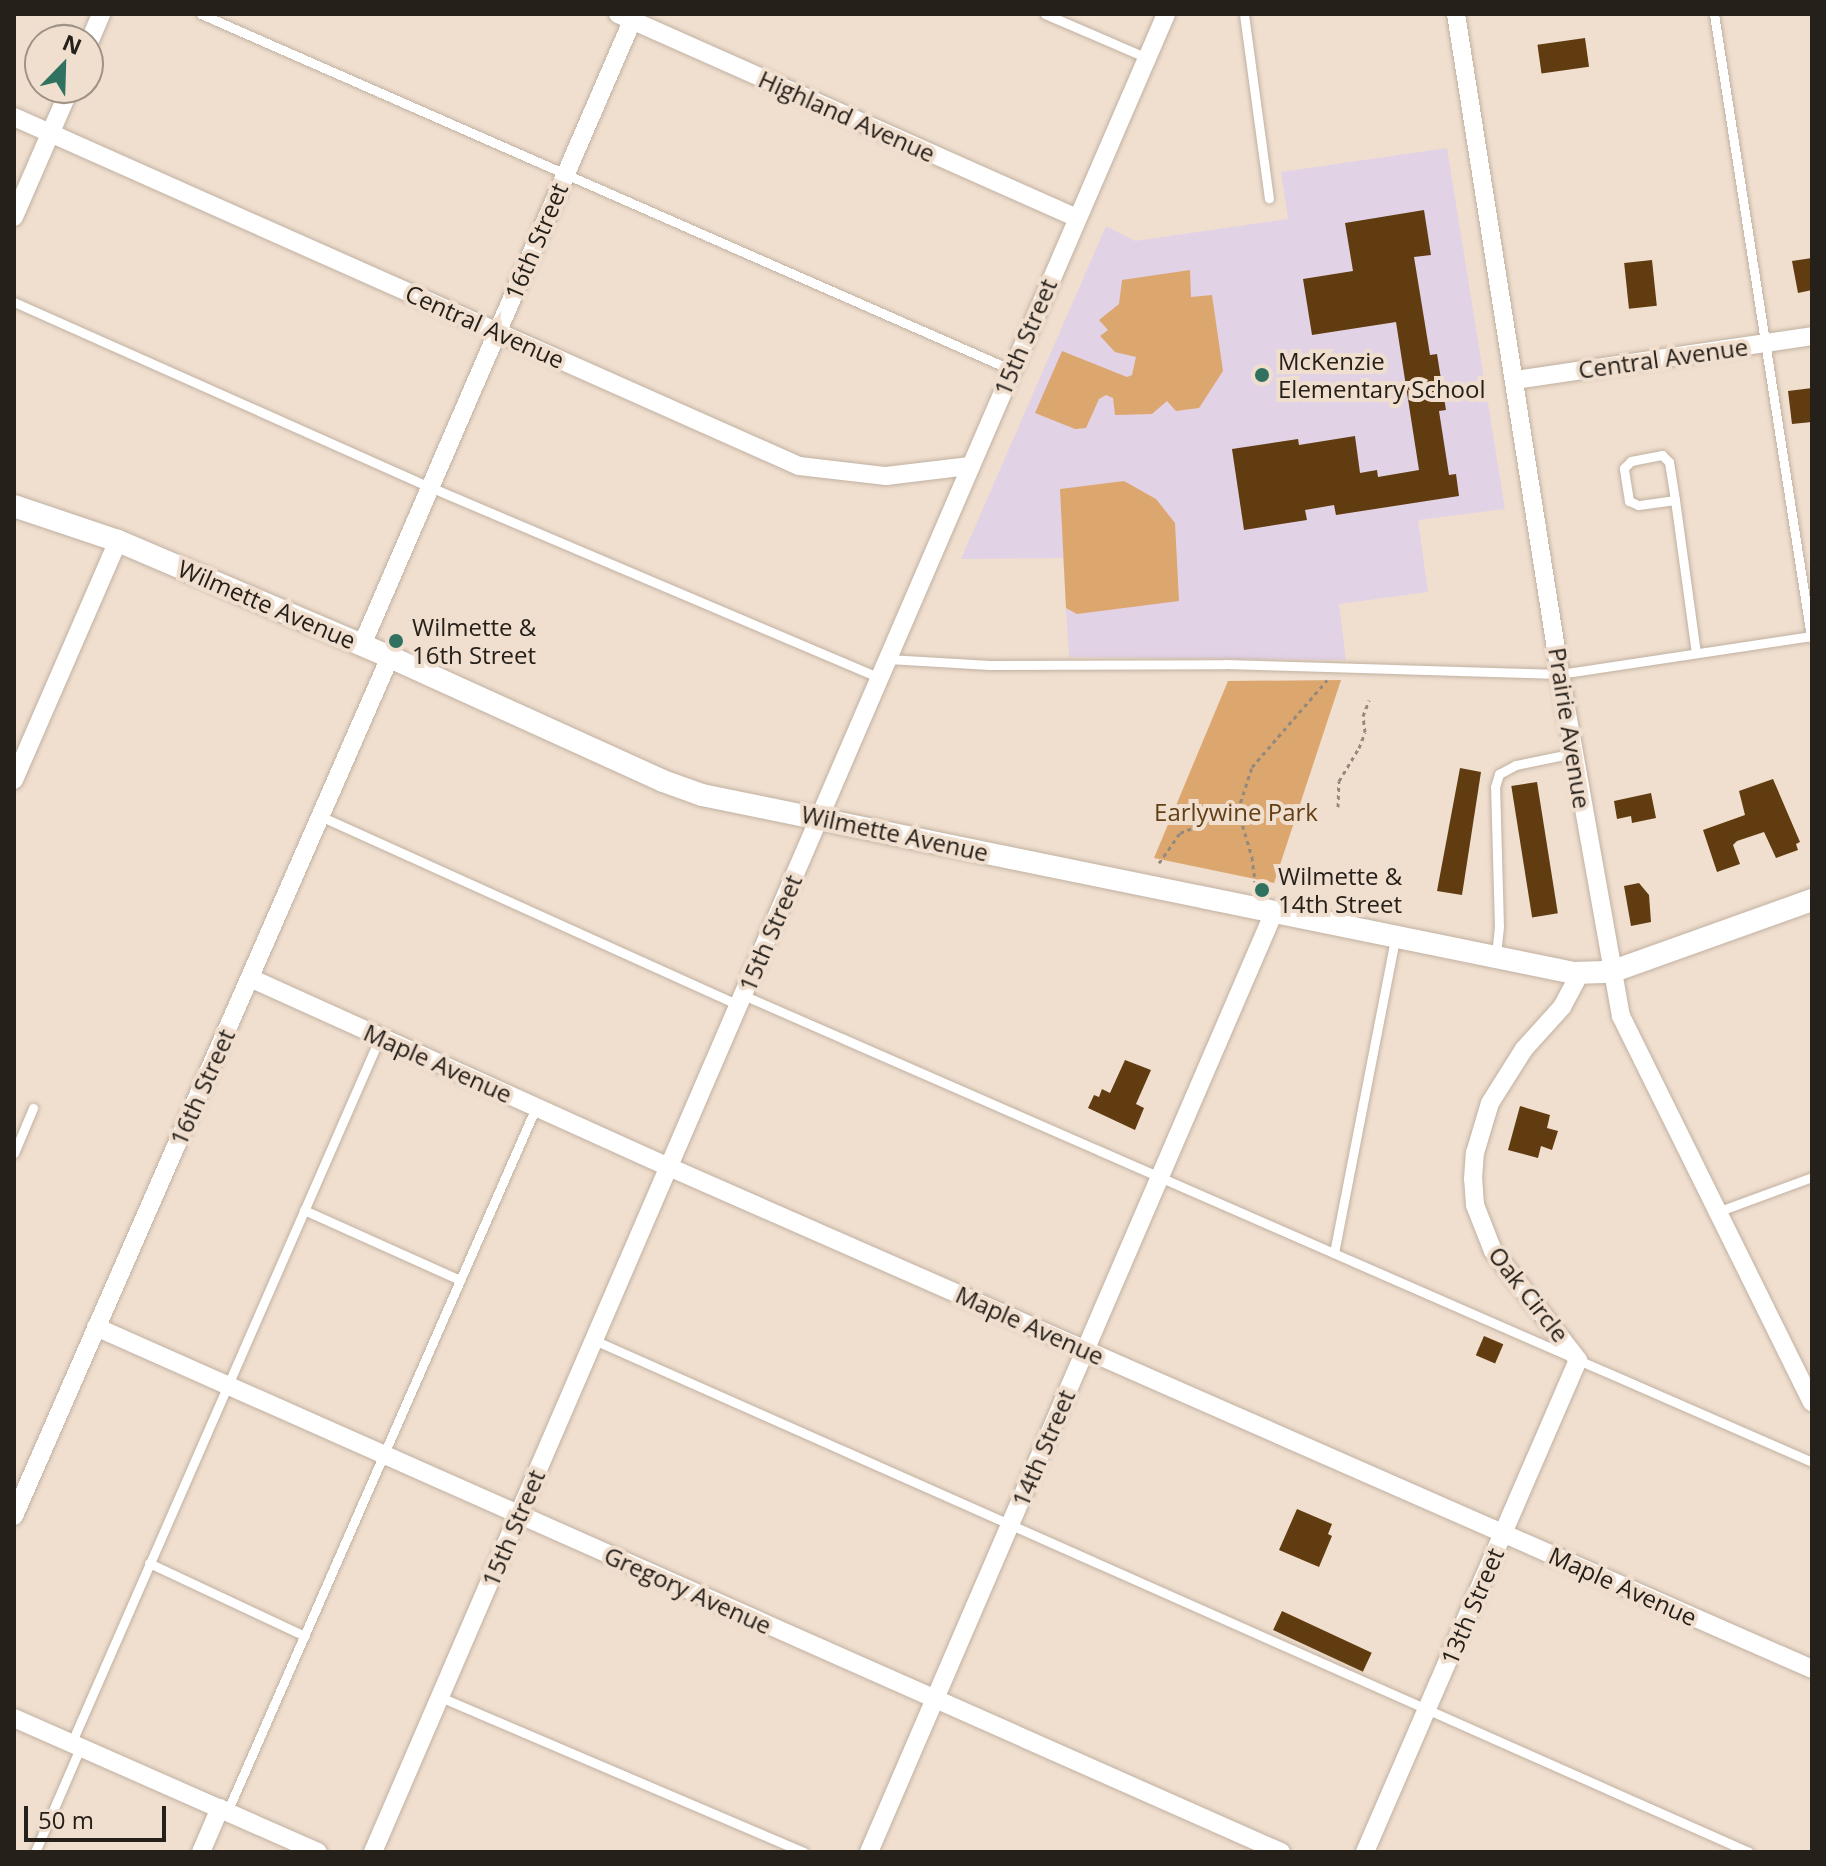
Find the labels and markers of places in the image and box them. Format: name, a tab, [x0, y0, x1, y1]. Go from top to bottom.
place label: McKenzie Elementary School	[1278, 347, 1486, 403]
marker: McKenzie Elementary School	[1253, 366, 1271, 384]
place label: Wilmette & 16th Street	[412, 613, 536, 669]
marker: Wilmette & 16th Street	[387, 632, 405, 650]
place label: Wilmette & 14th Street	[1278, 862, 1402, 918]
marker: Wilmette & 14th Street	[1253, 881, 1271, 899]

